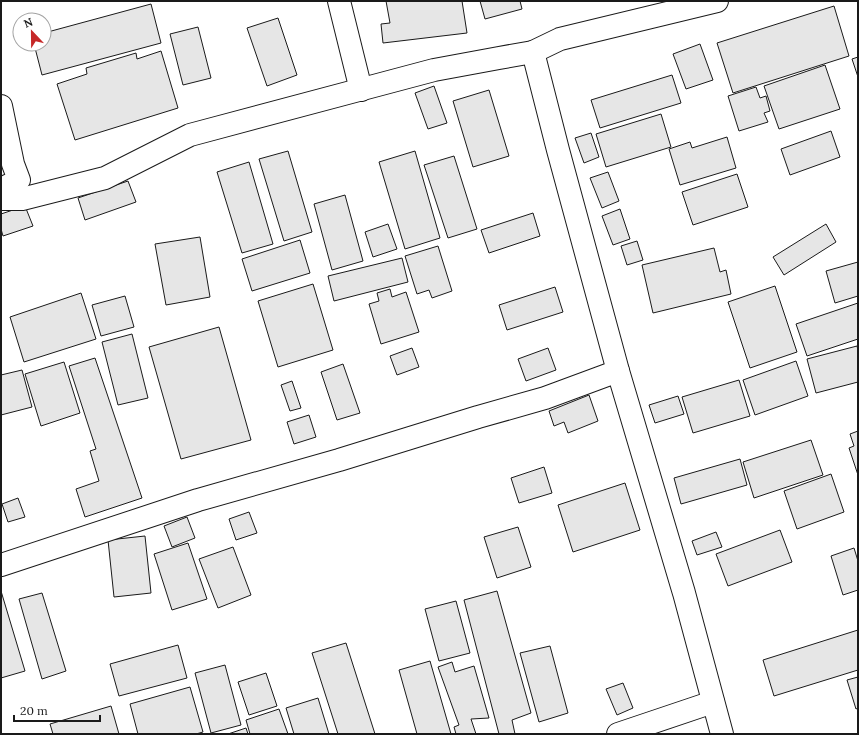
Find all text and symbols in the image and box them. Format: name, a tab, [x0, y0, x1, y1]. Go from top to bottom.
north arrow	[12, 12, 52, 52]
text: N	[22, 14, 35, 31]
scale bar	[14, 697, 100, 723]
text: 20 m	[20, 703, 48, 718]

